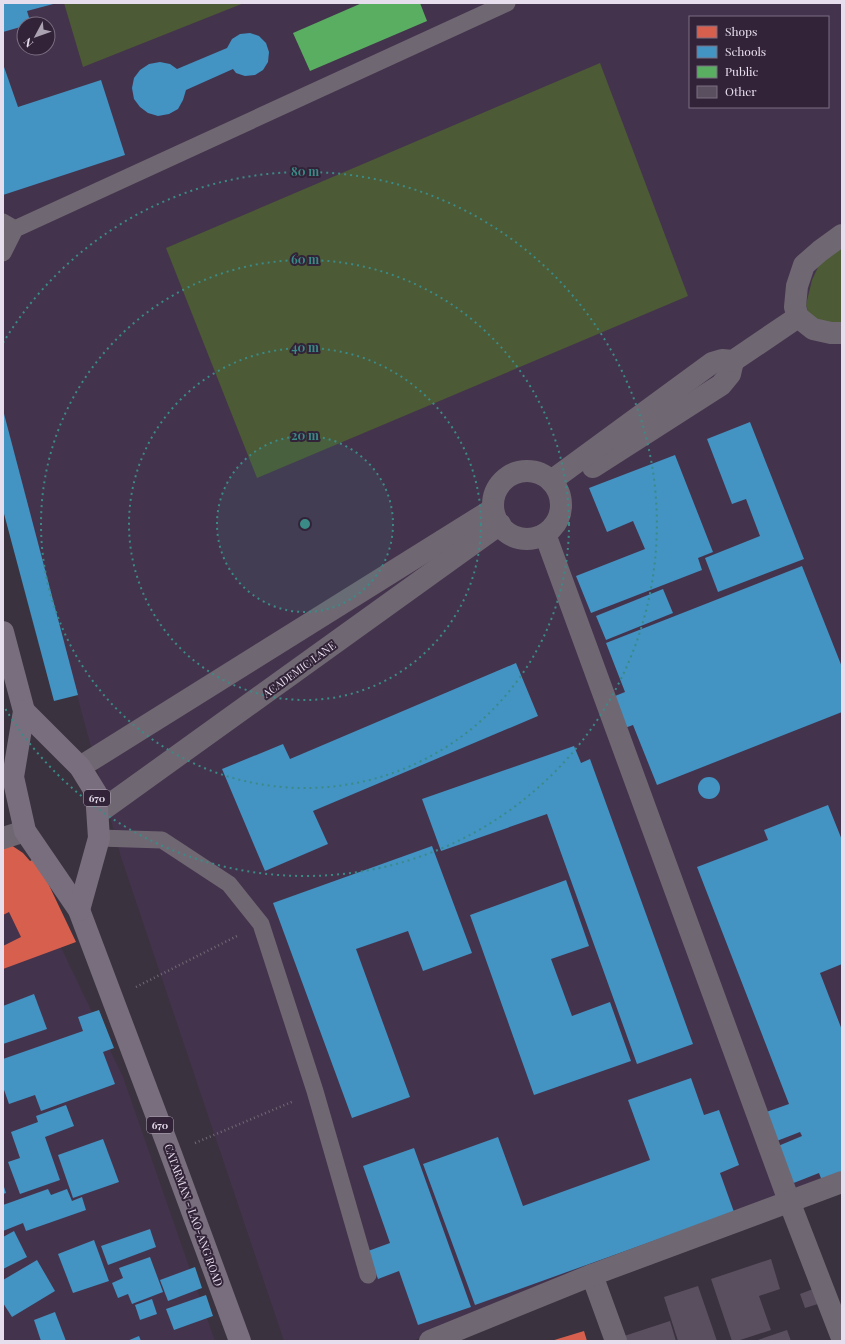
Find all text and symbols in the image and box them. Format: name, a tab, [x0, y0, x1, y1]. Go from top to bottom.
north arrow	[16, 16, 56, 56]
legend	[689, 16, 829, 108]
text: Shops	[725, 23, 757, 39]
text: N	[20, 35, 36, 51]
text: Schools	[725, 43, 766, 59]
text: Public	[725, 63, 759, 79]
text: Other	[725, 83, 757, 99]
text: 80 m	[291, 163, 319, 179]
text: 60 m	[291, 251, 319, 267]
text: 40 m	[291, 339, 319, 355]
text: 20 m	[291, 427, 319, 443]
centre of rings	[298, 517, 312, 531]
street label: ACADEMIC LANE	[259, 637, 339, 701]
road number: 670	[84, 790, 110, 806]
road number: 670	[147, 1117, 173, 1133]
street label: CATARMAN - LAO-ANG ROAD	[161, 1142, 227, 1288]

